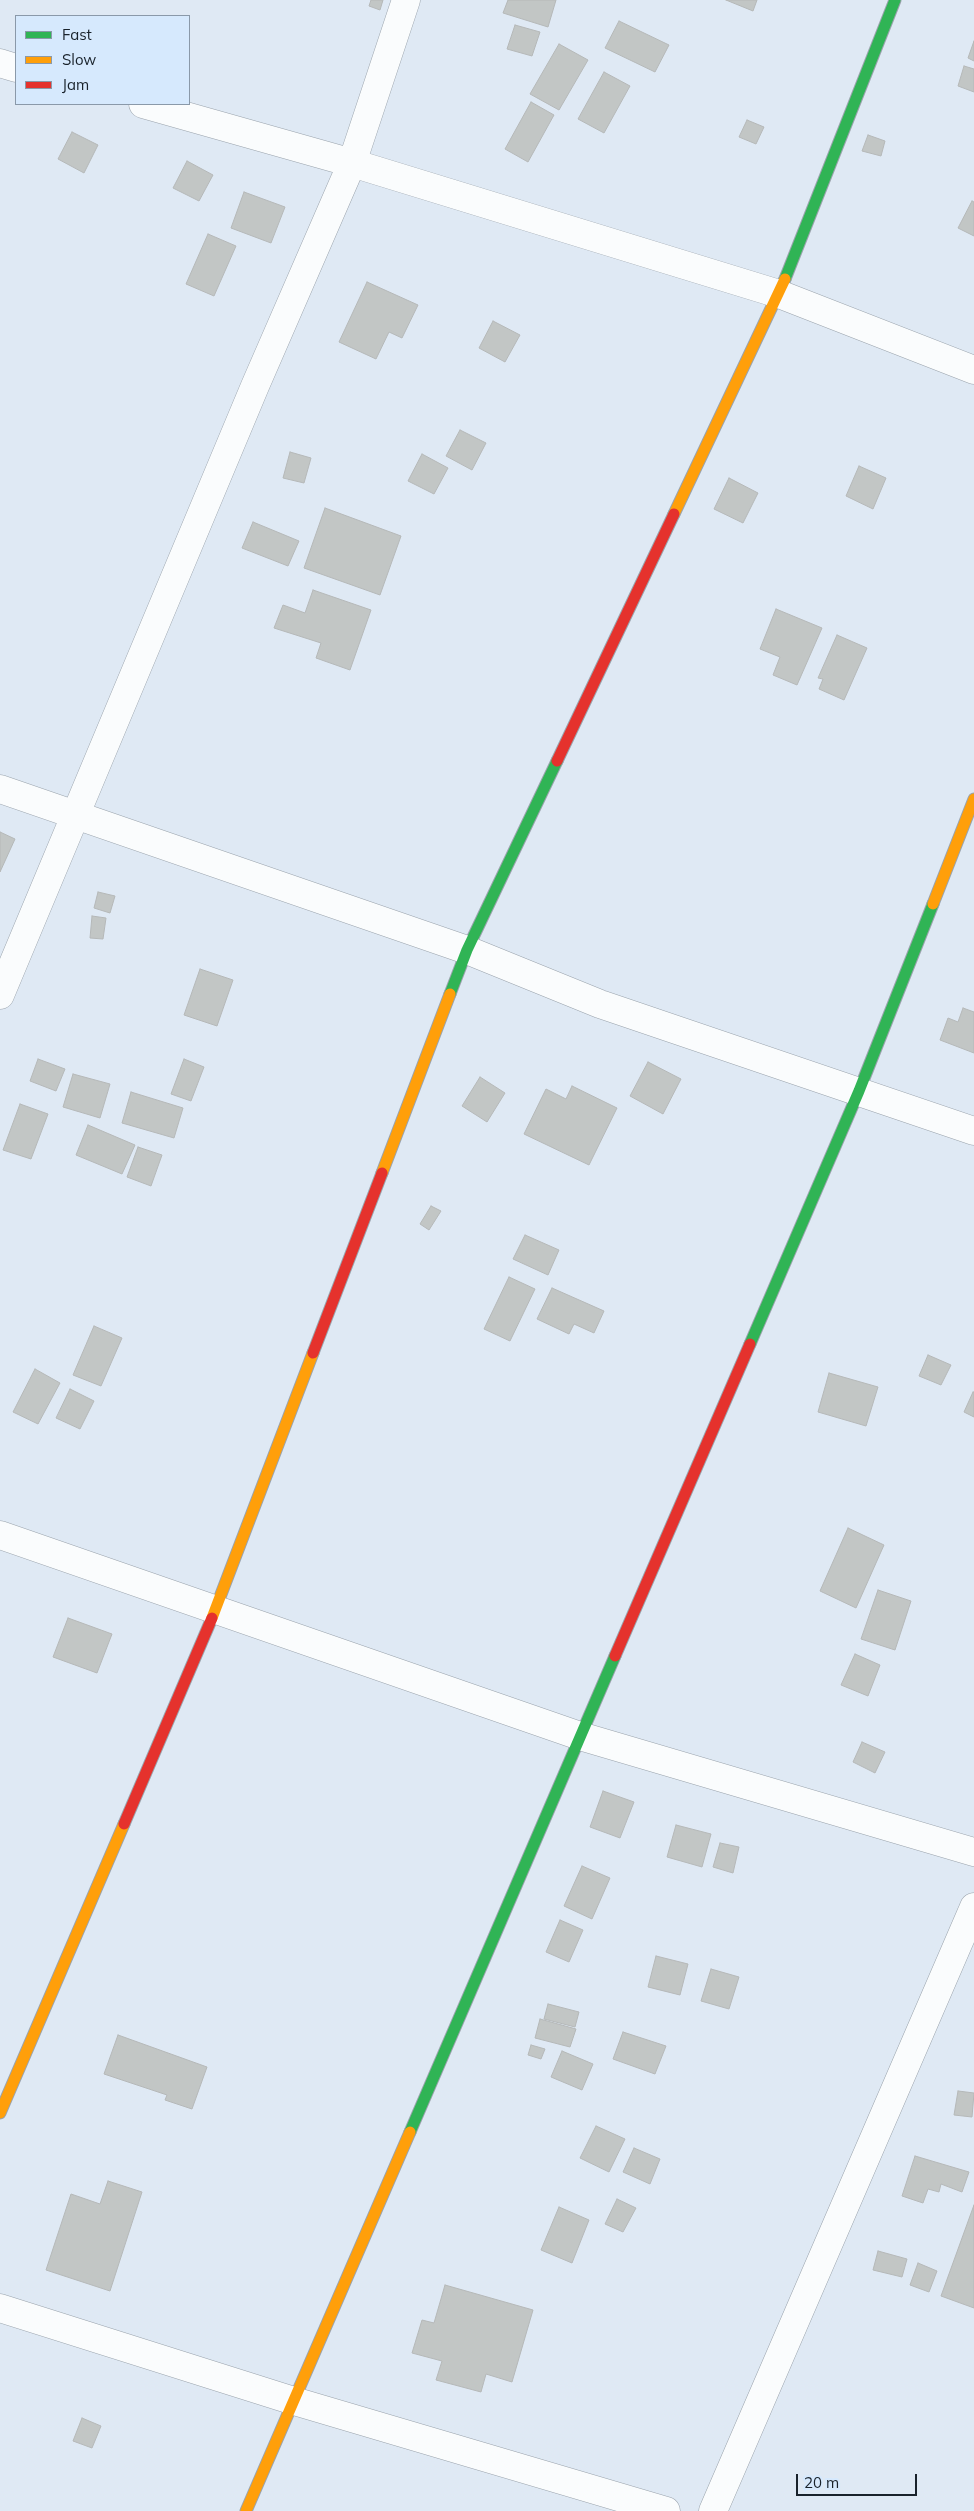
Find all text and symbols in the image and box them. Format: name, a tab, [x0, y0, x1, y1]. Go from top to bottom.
legend	[15, 15, 190, 105]
text: Fast	[62, 25, 92, 44]
text: Slow	[62, 50, 96, 69]
text: Jam	[62, 75, 89, 94]
scale bar	[799, 2464, 920, 2496]
text: 20 m	[804, 2473, 839, 2492]

